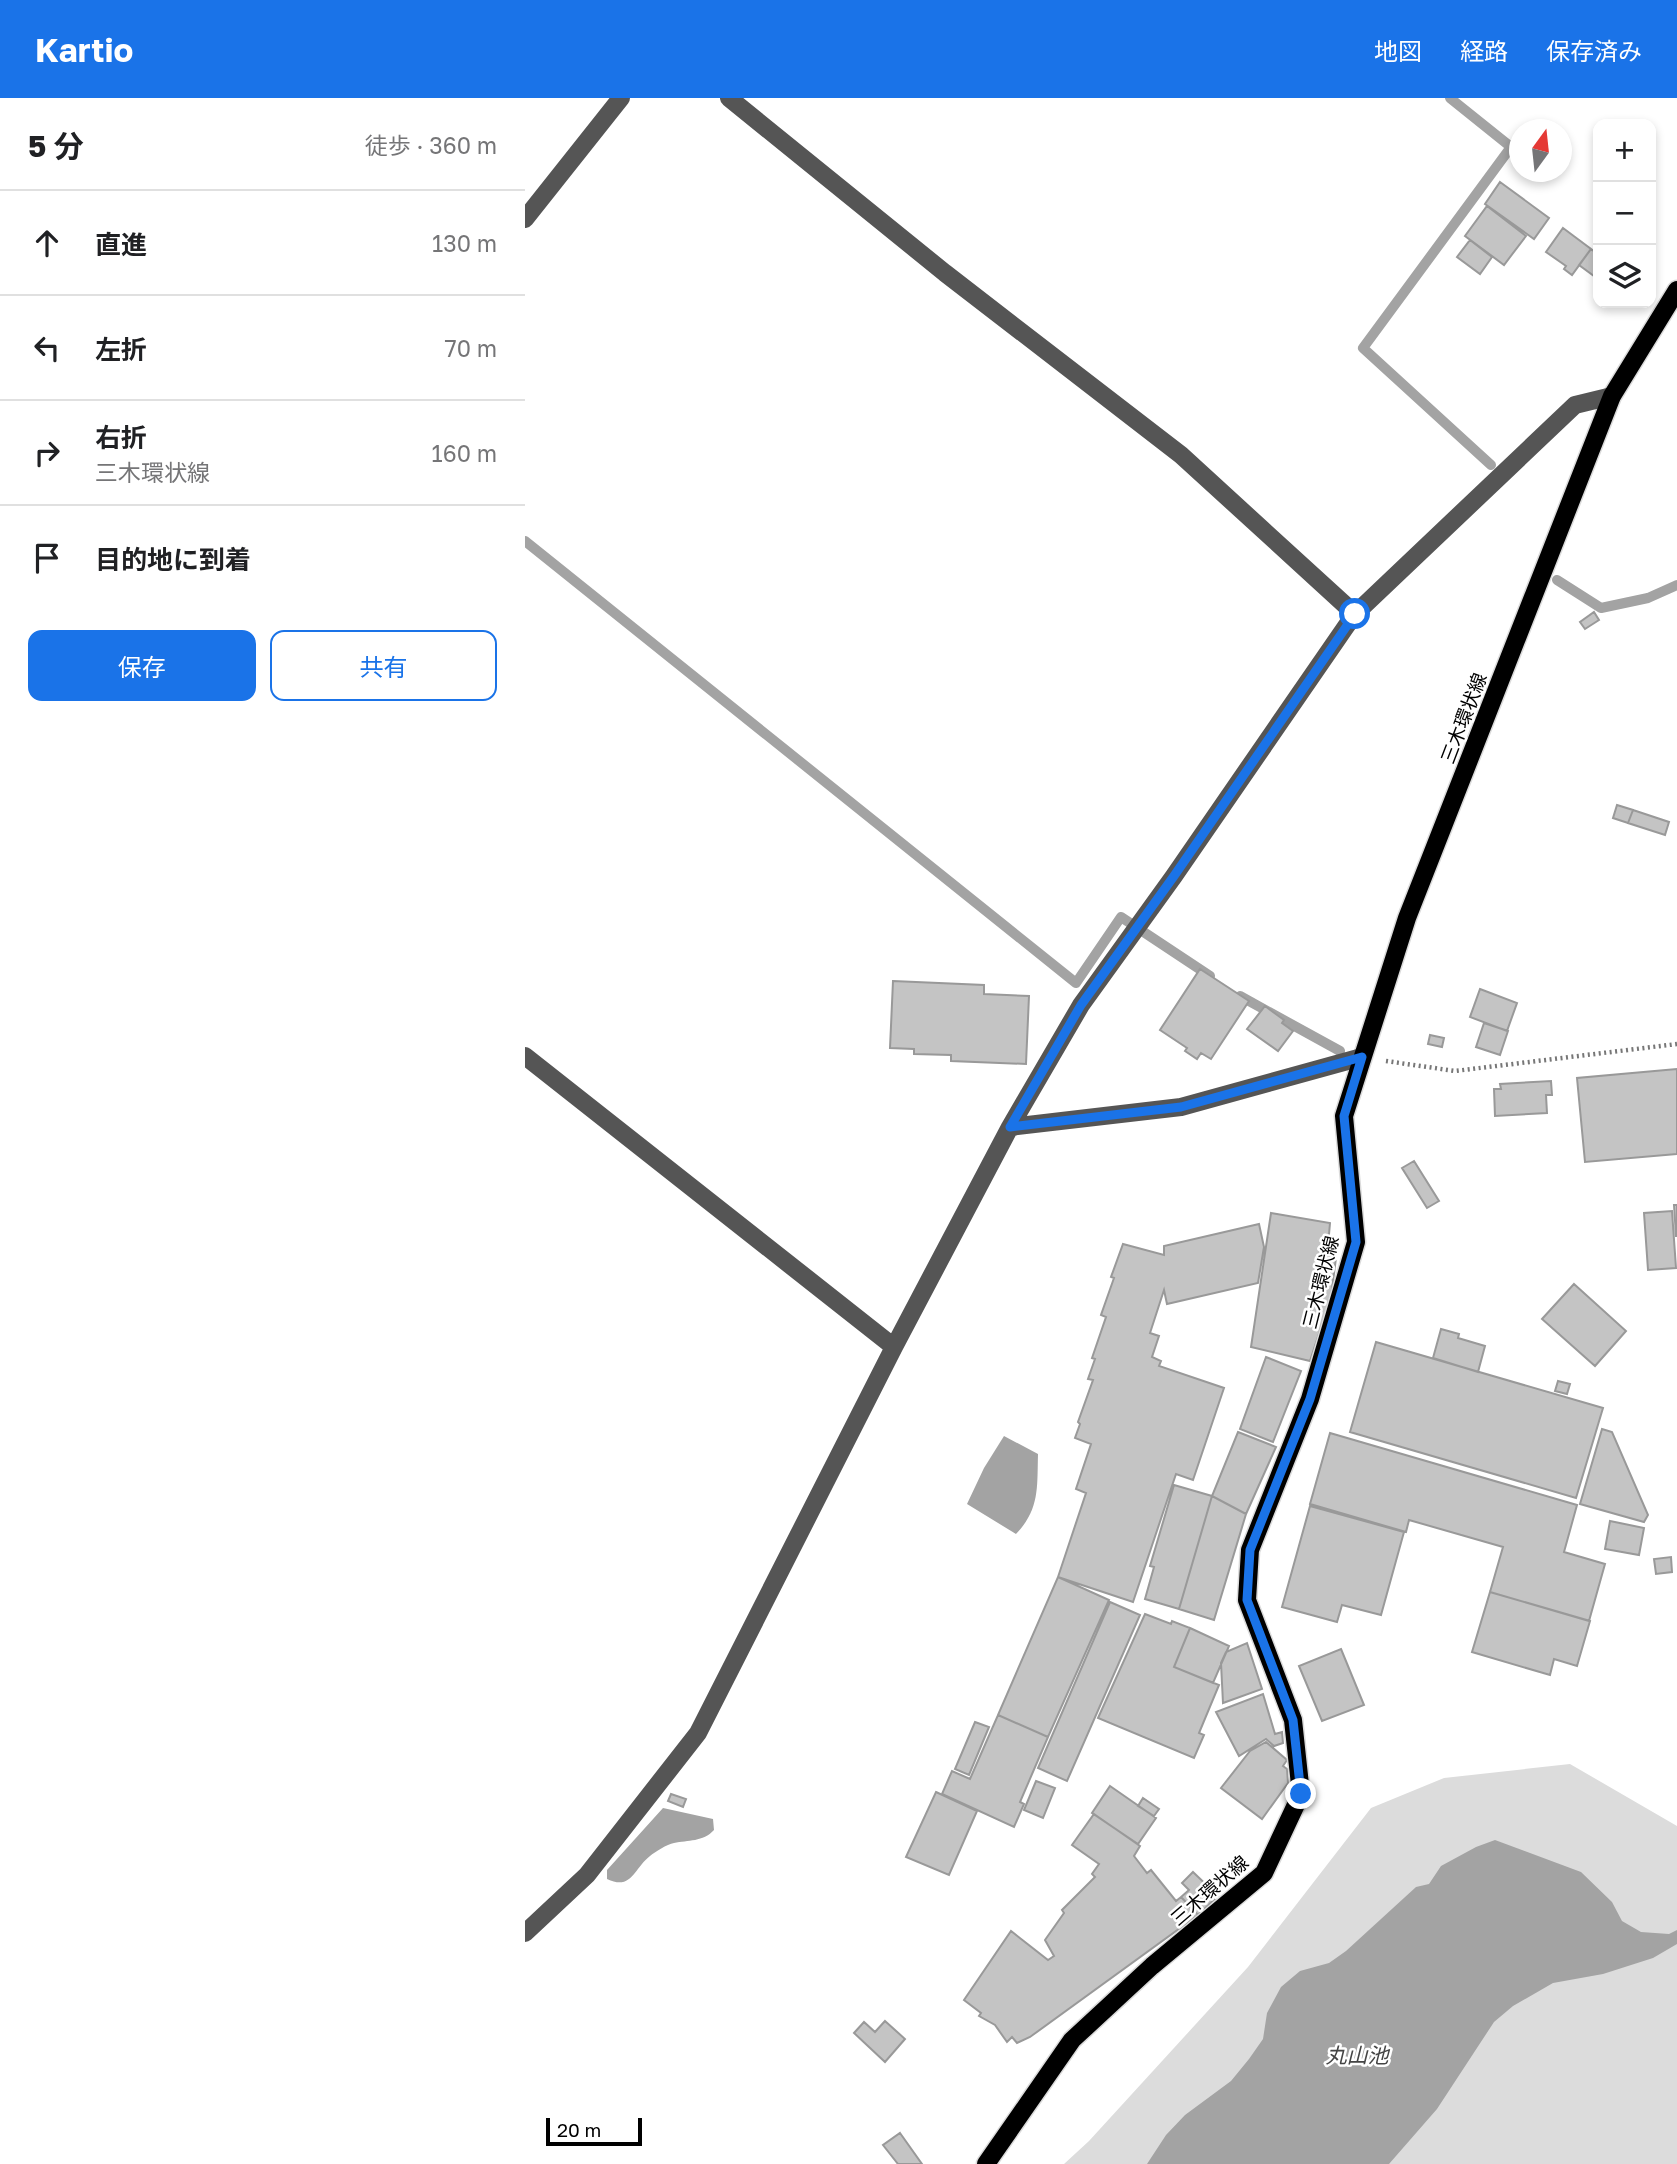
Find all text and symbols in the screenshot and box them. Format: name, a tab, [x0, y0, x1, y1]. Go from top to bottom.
text: Kartio	[35, 30, 133, 69]
text: 地図	[1374, 36, 1422, 65]
text: 経路	[1460, 36, 1508, 65]
text: 保存済み	[1546, 36, 1642, 65]
north arrow	[1509, 119, 1572, 182]
map controls	[1593, 119, 1656, 308]
button: +	[1593, 119, 1656, 182]
text: 5 分	[28, 128, 84, 164]
text: 徒歩 · 360 m	[365, 131, 497, 159]
button: −	[1593, 182, 1656, 245]
icon: ahead	[28, 224, 66, 262]
text: 直進	[95, 229, 147, 260]
text: 130 m	[432, 229, 497, 257]
button: layers	[1593, 245, 1656, 308]
icon: left	[28, 329, 66, 367]
text: 左折	[95, 334, 147, 365]
text: 70 m	[444, 334, 497, 362]
text: 右折	[95, 422, 147, 453]
icon: right	[28, 434, 66, 472]
text: 160 m	[432, 439, 497, 467]
text: 三木環状線	[95, 458, 210, 486]
icon: arrive	[28, 539, 66, 577]
text: 目的地に到着	[95, 544, 251, 575]
route start	[1339, 598, 1370, 629]
button: 保存	[28, 630, 256, 701]
button: 共有	[270, 630, 497, 701]
street label: 三木環状線	[1435, 670, 1491, 766]
street label: 三木環状線	[1297, 1233, 1343, 1331]
route end	[1285, 1778, 1316, 1809]
street label: 三木環状線	[1166, 1850, 1252, 1930]
water label: 丸山池	[1326, 2042, 1390, 2068]
scale bar	[546, 2115, 642, 2147]
text: 20 m	[557, 2118, 601, 2141]

